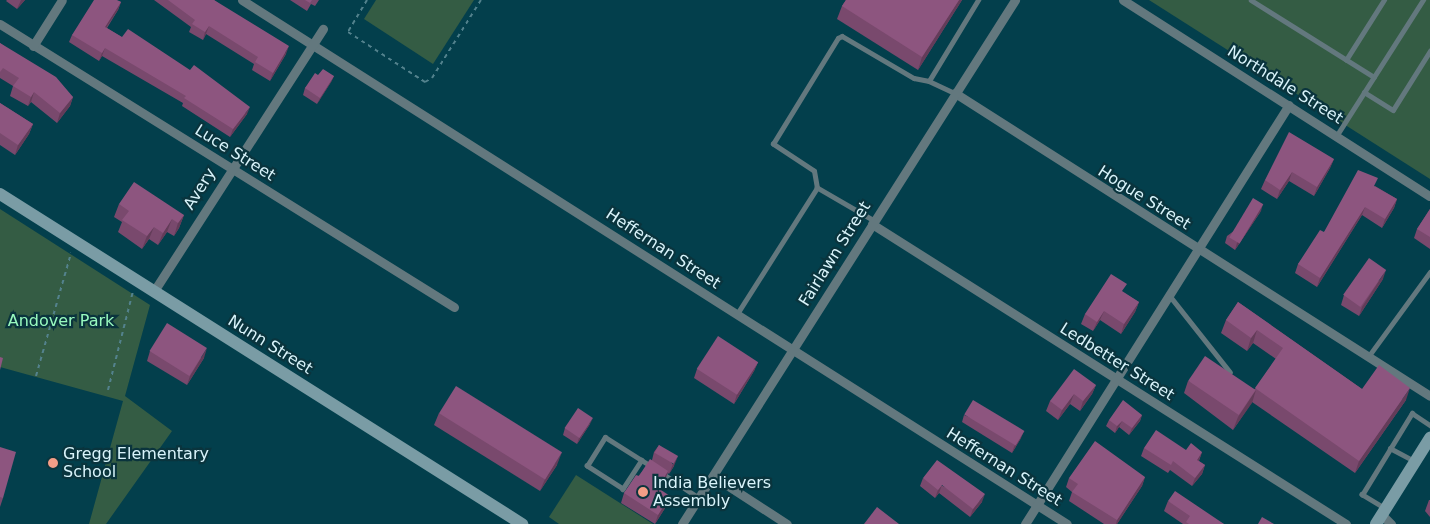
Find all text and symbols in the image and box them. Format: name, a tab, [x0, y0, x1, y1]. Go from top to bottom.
street label: Northdale Street	[1224, 42, 1346, 128]
street label: Luce Street	[191, 121, 279, 185]
street label: Hogue Street	[1094, 162, 1194, 234]
street label: Avery	[180, 165, 220, 213]
street label: Fairlawn Street	[795, 198, 875, 310]
street label: Heffernan Street	[602, 205, 724, 293]
park label: Andover Park	[8, 311, 114, 331]
street label: Nunn Street	[224, 311, 316, 379]
street label: Ledbetter Street	[1056, 319, 1178, 405]
street label: Heffernan Street	[943, 424, 1065, 510]
place label: Gregg Elementary School	[63, 444, 209, 482]
marker: Gregg Elementary School	[47, 457, 59, 469]
place label: India Believers Assembly	[653, 473, 771, 511]
marker: India Believers Assembly	[637, 486, 649, 498]

